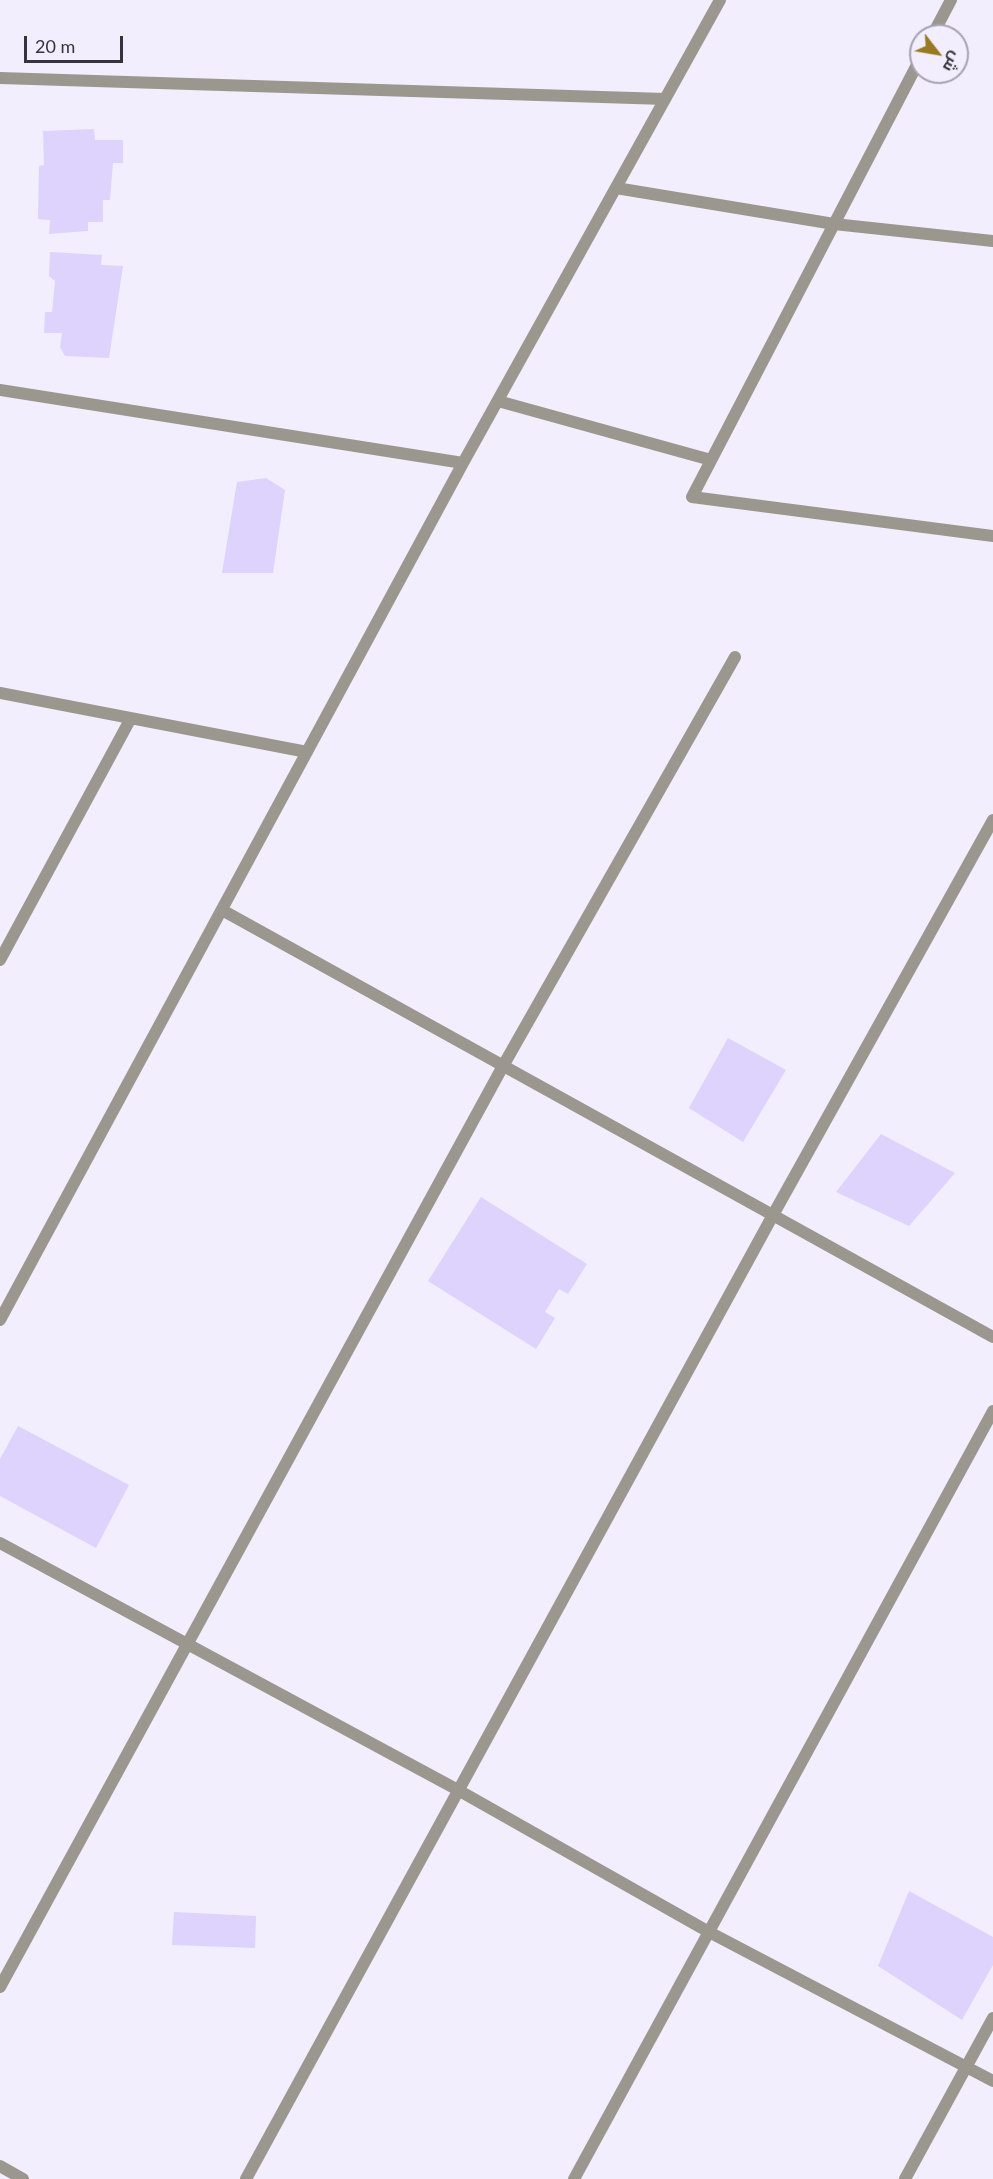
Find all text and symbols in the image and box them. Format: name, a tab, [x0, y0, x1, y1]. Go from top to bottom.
scale bar	[27, 24, 126, 62]
north arrow	[909, 24, 969, 84]
text: 20 m	[35, 35, 75, 57]
text: ش	[940, 49, 967, 76]

